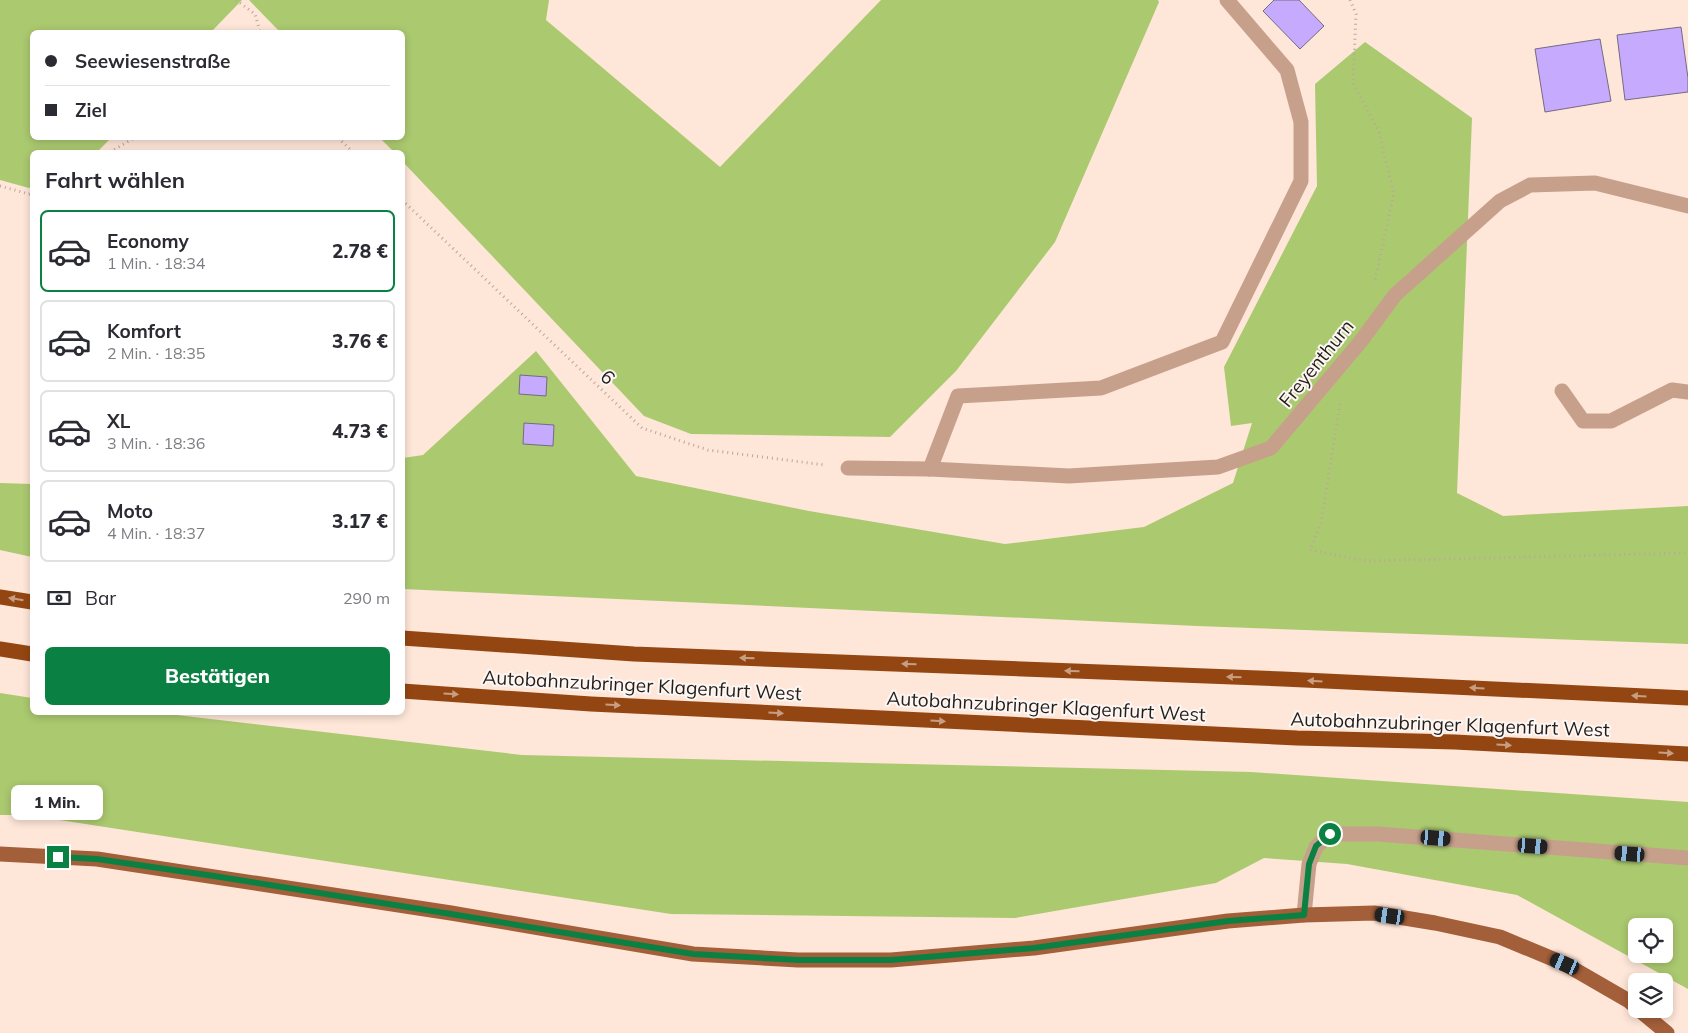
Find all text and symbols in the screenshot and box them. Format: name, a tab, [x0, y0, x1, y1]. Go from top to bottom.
text: Seewiesenstraße	[75, 49, 230, 73]
text: Ziel	[75, 98, 107, 122]
text: Fahrt wählen	[45, 166, 185, 194]
icon: car	[47, 229, 92, 274]
text: Economy	[107, 229, 189, 253]
text: 2.78 €	[332, 239, 388, 263]
text: 1 Min. · 18:34	[107, 253, 205, 273]
street label: Freyenthurn	[1273, 314, 1359, 412]
icon: car	[47, 319, 92, 364]
text: Komfort	[107, 319, 181, 343]
text: 3.76 €	[332, 329, 388, 353]
text: 2 Min. · 18:35	[107, 343, 205, 363]
street label: 6	[596, 364, 620, 390]
icon: car	[47, 409, 92, 454]
text: XL	[107, 409, 130, 433]
text: 4.73 €	[332, 419, 388, 443]
text: 3 Min. · 18:36	[107, 433, 205, 453]
icon: car	[47, 499, 92, 544]
text: Moto	[107, 499, 153, 523]
text: 3.17 €	[332, 509, 388, 533]
text: 4 Min. · 18:37	[107, 523, 205, 543]
icon: cash	[45, 584, 73, 612]
text: Bar	[85, 586, 116, 610]
text: 290 m	[343, 588, 390, 608]
one-way arrow	[8, 595, 24, 603]
button: Bestätigen	[45, 647, 390, 705]
one-way arrow	[739, 654, 755, 662]
one-way arrow	[901, 660, 917, 668]
street label: Autobahnzubringer Klagenfurt West	[482, 665, 802, 705]
one-way arrow	[1063, 666, 1079, 674]
one-way arrow	[1226, 673, 1242, 681]
one-way arrow	[1306, 677, 1322, 685]
one-way arrow	[1469, 684, 1485, 692]
street label: Autobahnzubringer Klagenfurt West	[886, 686, 1206, 726]
one-way arrow	[443, 691, 459, 699]
one-way arrow	[1631, 691, 1647, 699]
one-way arrow	[606, 702, 622, 710]
street label: Autobahnzubringer Klagenfurt West	[1290, 706, 1610, 742]
one-way arrow	[768, 709, 784, 717]
one-way arrow	[930, 717, 946, 725]
one-way arrow	[1496, 741, 1512, 749]
one-way arrow	[1658, 749, 1674, 757]
callout: 1 Min.	[12, 784, 104, 820]
text: 1 Min.	[34, 792, 80, 812]
route start	[1319, 823, 1341, 845]
car	[1420, 829, 1451, 847]
car	[1517, 837, 1548, 855]
car	[1614, 845, 1645, 863]
route end	[47, 846, 69, 868]
car	[1374, 906, 1405, 926]
map controls	[1628, 918, 1673, 1018]
button: locate	[1628, 918, 1673, 963]
car	[1548, 951, 1581, 977]
button: layers	[1628, 973, 1673, 1018]

